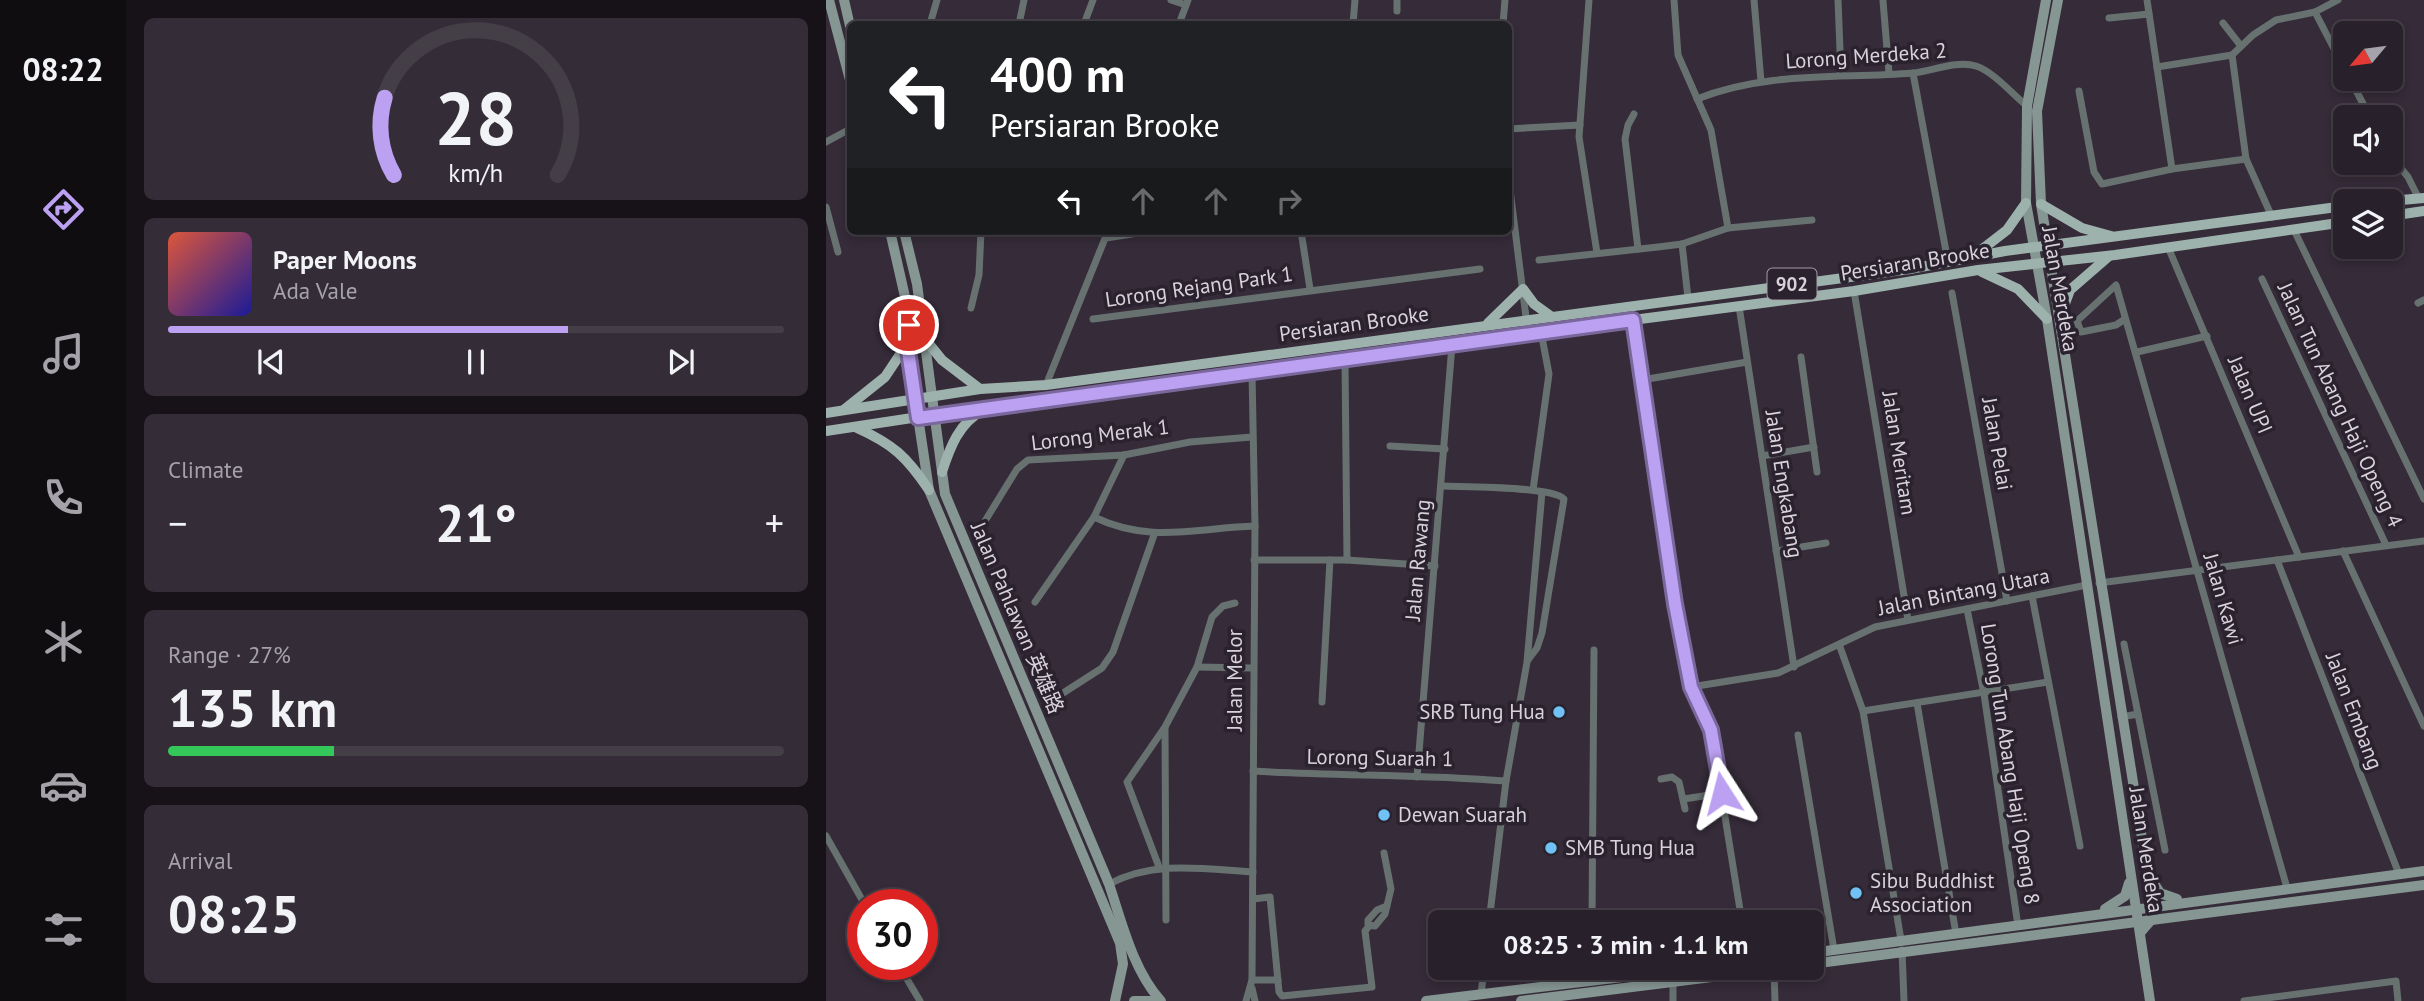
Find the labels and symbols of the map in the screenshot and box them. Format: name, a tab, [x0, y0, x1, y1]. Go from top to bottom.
north arrow	[2333, 21, 2403, 91]
street label: Lorong Merdeka 2	[1784, 36, 1947, 75]
street label: Jalan Merdeka	[2036, 223, 2085, 354]
street label: Persiaran Brooke	[1838, 236, 1991, 287]
street label: Lorong Rejang Park 1	[1103, 260, 1295, 313]
road number: 902	[1768, 268, 1816, 300]
street label: Jalan Tun Abang Haji Openg 4	[2271, 277, 2409, 531]
pin	[879, 295, 939, 355]
street label: Persiaran Brooke	[1277, 300, 1430, 347]
street label: Jalan UPI	[2222, 351, 2279, 438]
street label: Jalan Meritam	[1876, 388, 1923, 517]
street label: Jalan Pelai	[1976, 394, 2019, 493]
street label: Jalan Engkabang	[1759, 407, 1809, 560]
street label: Lorong Merak 1	[1029, 413, 1171, 456]
street label: Jalan Rawang	[1399, 498, 1436, 623]
street label: Jalan Pahlawan 英雄路	[964, 517, 1070, 718]
street label: Jalan Kawi	[2197, 549, 2249, 648]
street label: Jalan Bintang Utara	[1875, 562, 2052, 622]
street label: Lorong Tun Abang Haji Openg 8	[1975, 621, 2046, 906]
street label: Jalan Melor	[1221, 629, 1248, 732]
street label: Jalan Embang	[2319, 648, 2389, 773]
place label: SRB Tung Hua	[1419, 698, 1545, 725]
marker: SRB Tung Hua	[1551, 704, 1567, 720]
street label: Lorong Suarah 1	[1306, 743, 1454, 772]
position arrow	[1685, 756, 1759, 830]
street label: Jalan Merdeka	[2123, 784, 2170, 915]
place label: Dewan Suarah	[1398, 801, 1527, 828]
marker: Dewan Suarah	[1376, 807, 1392, 823]
place label: SMB Tung Hua	[1565, 834, 1695, 861]
marker: SMB Tung Hua	[1543, 840, 1559, 856]
place label: Sibu Buddhist Association	[1870, 867, 1994, 918]
marker: Sibu Buddhist Association	[1848, 885, 1864, 901]
speed limit sign: 30	[847, 889, 938, 980]

